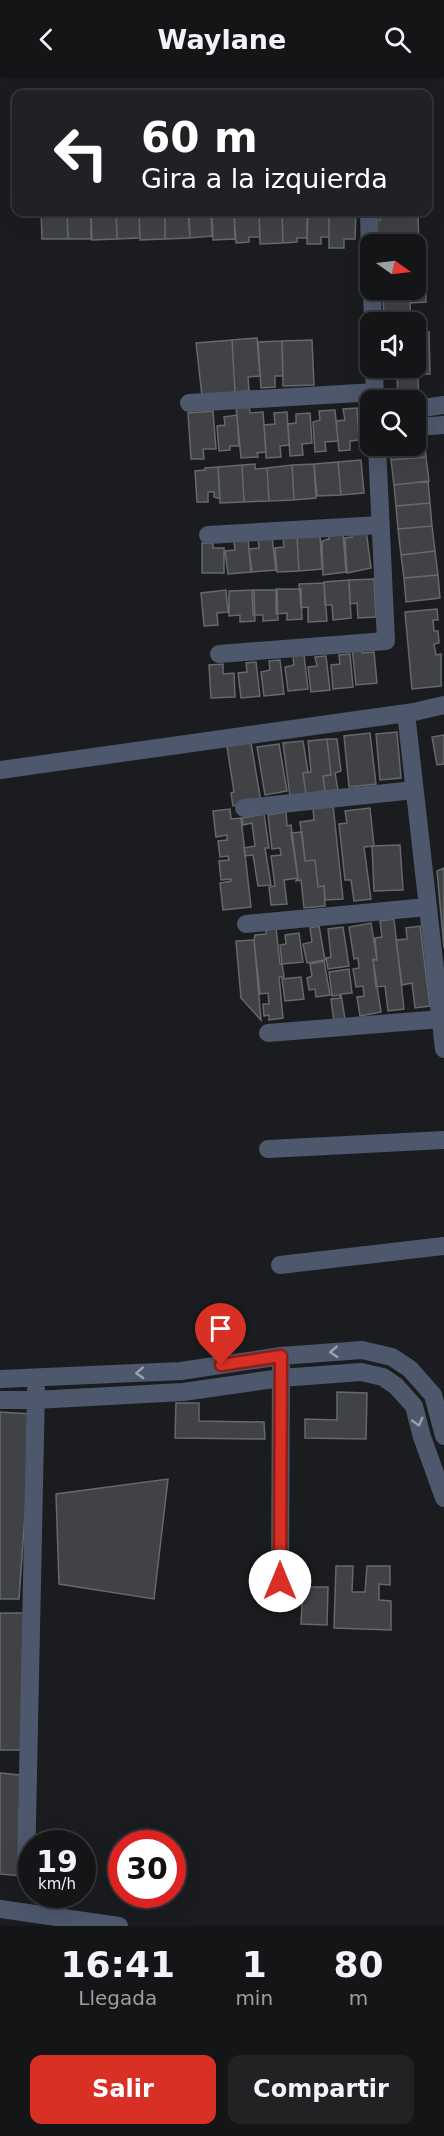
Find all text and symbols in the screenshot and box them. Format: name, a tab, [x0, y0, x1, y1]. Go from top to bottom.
icon: back	[30, 23, 63, 56]
icon: search	[381, 23, 414, 56]
text: Waylane	[158, 24, 286, 55]
text: 60 m	[141, 113, 258, 162]
icon: left	[42, 114, 120, 192]
text: Gira a la izquierda	[141, 163, 388, 194]
north arrow	[360, 234, 426, 300]
map controls	[360, 234, 426, 456]
button: sound	[360, 312, 426, 378]
button: search	[360, 390, 426, 456]
pin	[195, 1303, 246, 1365]
icon: arrive	[204, 1312, 237, 1345]
one-way arrow	[330, 1345, 339, 1358]
one-way arrow	[136, 1367, 145, 1380]
one-way arrow	[410, 1416, 423, 1426]
position arrow	[248, 1549, 312, 1613]
speed limit sign: 30	[108, 1830, 186, 1908]
text: 19	[36, 1844, 78, 1879]
text: km/h	[38, 1875, 76, 1893]
text: 16:41	[60, 1944, 175, 1985]
text: 1	[242, 1944, 267, 1985]
text: 80	[333, 1944, 384, 1985]
text: Llegada	[78, 1986, 157, 2010]
text: min	[235, 1986, 273, 2010]
text: m	[349, 1986, 368, 2010]
button: Salir	[30, 2055, 216, 2124]
button: Compartir	[228, 2055, 414, 2124]

